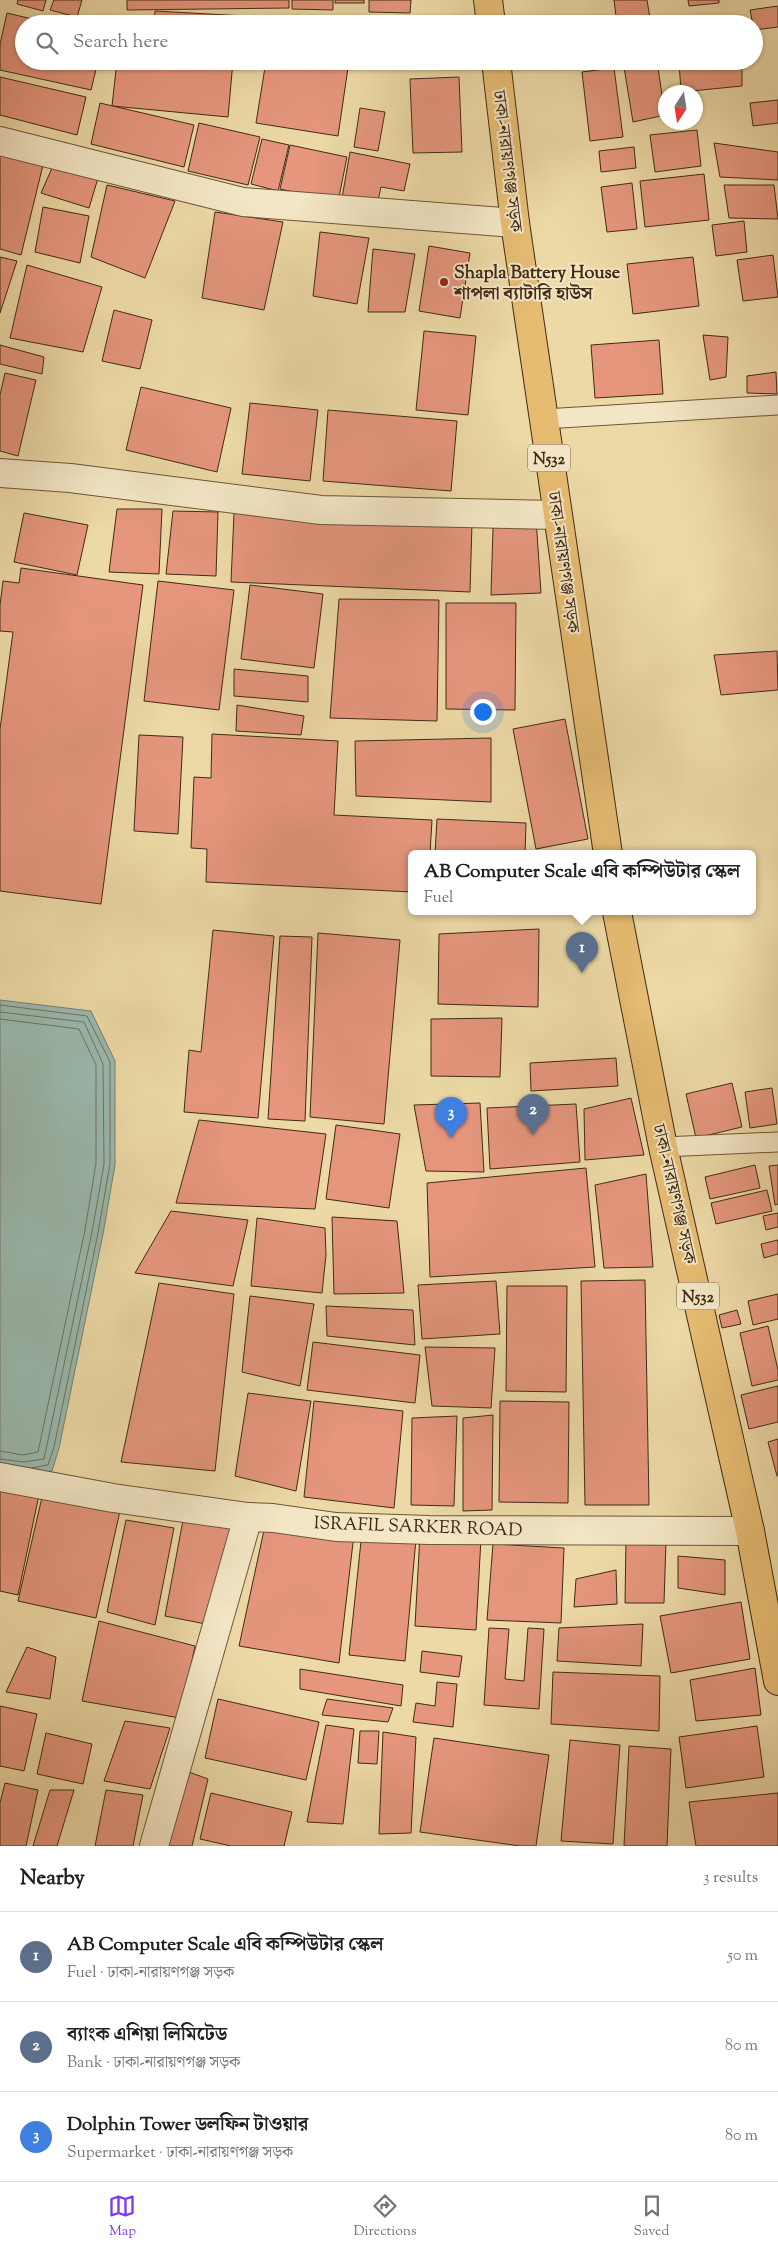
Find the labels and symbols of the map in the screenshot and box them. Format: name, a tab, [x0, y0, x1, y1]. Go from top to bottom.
north arrow	[658, 85, 703, 130]
street label: ঢাকা-নারায়ণগঞ্জ সড়ক	[484, 88, 528, 235]
place label: Shapla Battery House শাপলা ব্যাটারি হাউস	[453, 261, 621, 308]
marker: Shapla Battery House শাপলা ব্যাটারি হাউস	[438, 276, 450, 288]
road number: N532	[528, 444, 570, 472]
street label: ঢাকা-নারায়ণগঞ্জ সড়ক	[539, 489, 585, 636]
your location	[470, 699, 496, 725]
pin: 1	[566, 932, 598, 973]
pin: 2	[517, 1094, 549, 1135]
pin: 3	[435, 1097, 467, 1138]
street label: ঢাকা-নারায়ণগঞ্জ সড়ক	[644, 1121, 702, 1268]
road number: N532	[677, 1282, 719, 1310]
street label: ISRAFIL SARKER ROAD	[313, 1511, 523, 1545]

